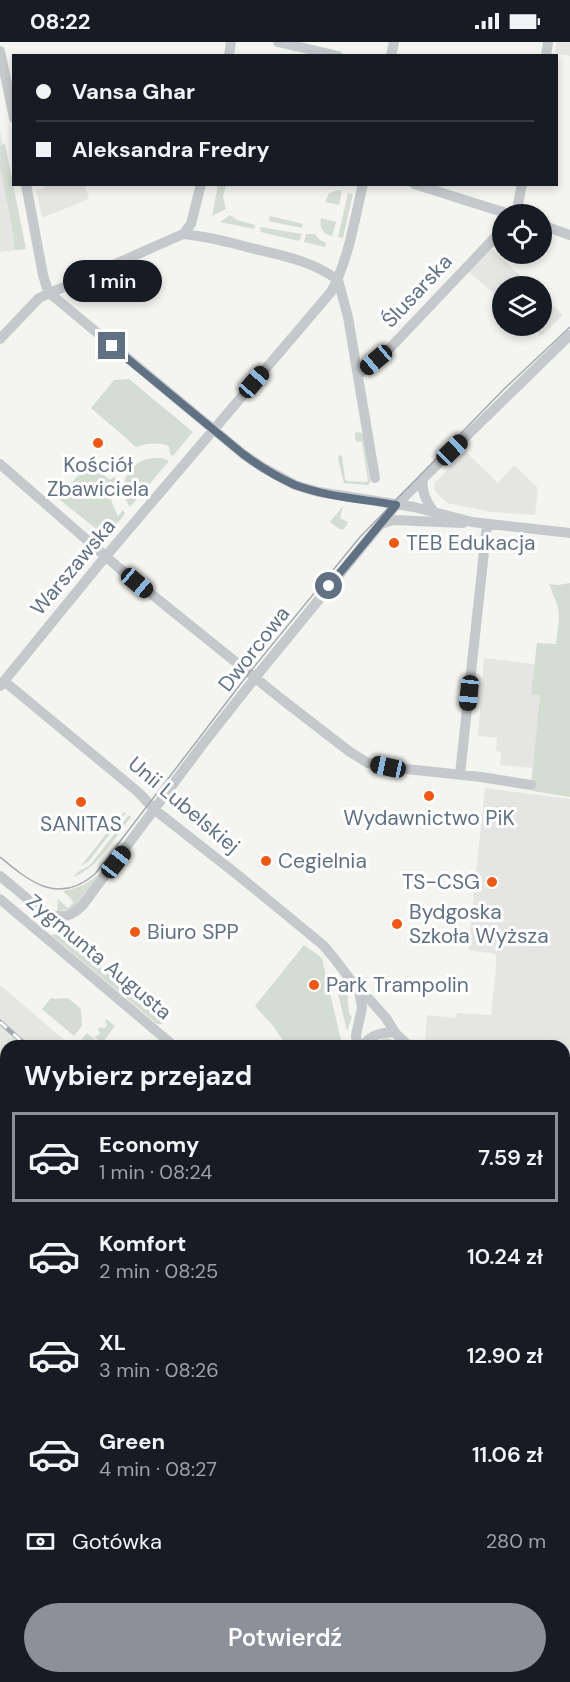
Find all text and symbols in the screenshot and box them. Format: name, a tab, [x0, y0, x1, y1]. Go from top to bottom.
text: 08:22	[30, 7, 90, 36]
text: Vansa Ghar	[72, 77, 195, 106]
text: Aleksandra Fredry	[72, 135, 270, 164]
map controls	[492, 204, 552, 336]
button: locate	[492, 204, 552, 264]
street label: Ślusarska	[376, 248, 458, 334]
callout: 1 min	[63, 259, 162, 301]
text: 1 min	[89, 268, 136, 294]
button: layers	[492, 276, 552, 336]
route end	[98, 332, 125, 359]
car	[356, 342, 396, 378]
car	[235, 363, 273, 401]
car	[433, 431, 471, 469]
marker: Kościół Zbawiciela	[91, 436, 105, 450]
place label: Kościół Zbawiciela	[47, 451, 149, 503]
street label: Warszawska	[24, 513, 122, 621]
place label: TEB Edukacja	[406, 529, 535, 557]
marker: TEB Edukacja	[387, 536, 401, 550]
car	[117, 565, 157, 601]
route start	[315, 572, 342, 599]
street label: Dworcowa	[212, 601, 296, 697]
car	[458, 674, 480, 712]
street label: Unii Lubelskiej	[122, 750, 246, 860]
car	[369, 754, 407, 780]
marker: Wydawnictwo PiK	[422, 789, 436, 803]
marker: SANITAS	[74, 795, 88, 809]
place label: Wydawnictwo PiK	[343, 804, 515, 832]
place label: SANITAS	[40, 810, 122, 838]
car	[98, 842, 134, 882]
place label: Cegielnia	[278, 847, 367, 875]
marker: Cegielnia	[259, 854, 273, 868]
place label: TS-CSG	[402, 868, 480, 896]
marker: TS-CSG	[485, 875, 499, 889]
street label: Zygmunta Augusta	[21, 888, 177, 1026]
place label: Bydgoska Szkoła Wyższa	[409, 898, 549, 950]
marker: Bydgoska Szkoła Wyższa	[390, 917, 404, 931]
place label: Biuro SPP	[147, 918, 239, 946]
marker: Biuro SPP	[128, 925, 142, 939]
place label: Park Trampolin	[326, 971, 469, 999]
marker: Park Trampolin	[307, 978, 321, 992]
text: Wybierz przejazd	[24, 1058, 252, 1093]
icon: car	[27, 1130, 81, 1184]
text: Economy	[99, 1130, 199, 1159]
text: 7.59 zł	[478, 1143, 543, 1172]
text: 1 min · 08:24	[99, 1159, 212, 1185]
icon: car	[27, 1229, 81, 1283]
text: Komfort	[99, 1229, 186, 1258]
text: 10.24 zł	[467, 1242, 543, 1271]
text: 2 min · 08:25	[99, 1258, 218, 1284]
icon: car	[27, 1328, 81, 1382]
text: XL	[99, 1328, 126, 1357]
text: 12.90 zł	[467, 1341, 543, 1370]
text: 3 min · 08:26	[99, 1357, 219, 1383]
icon: car	[27, 1427, 81, 1481]
text: Green	[99, 1427, 165, 1456]
text: 11.06 zł	[472, 1440, 543, 1469]
text: 4 min · 08:27	[99, 1456, 217, 1482]
icon: cash	[24, 1525, 57, 1558]
text: Gotówka	[72, 1527, 162, 1556]
text: 280 m	[486, 1528, 546, 1554]
button: Potwierdź	[24, 1603, 546, 1672]

